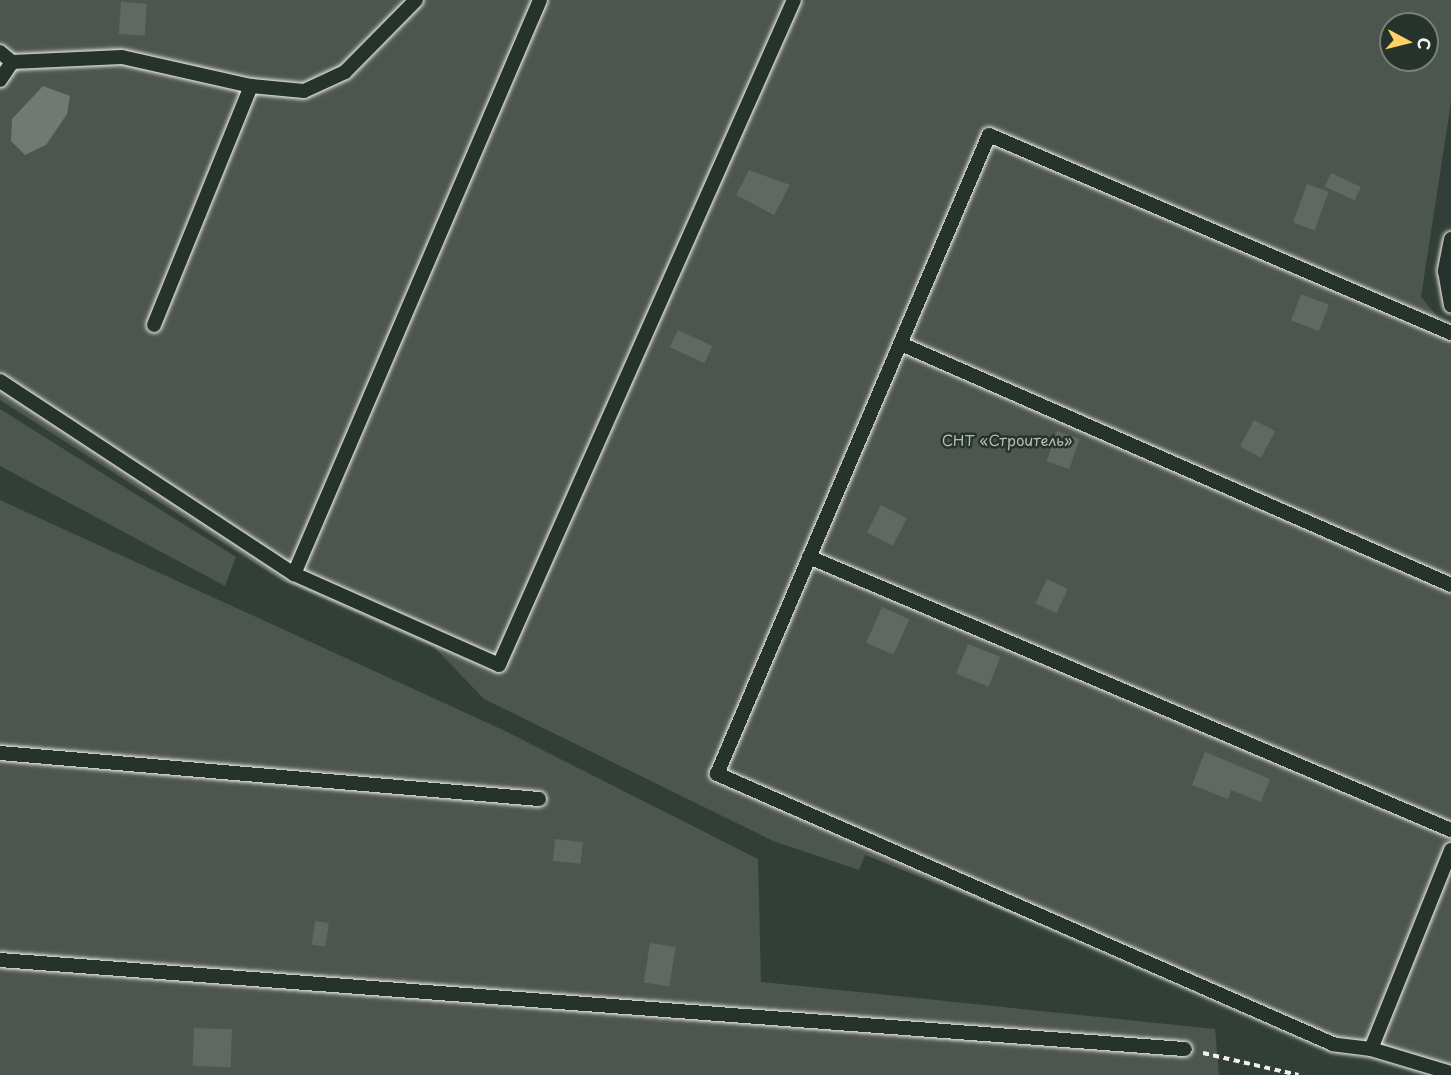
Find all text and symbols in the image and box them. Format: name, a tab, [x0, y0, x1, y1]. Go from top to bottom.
north arrow	[1379, 12, 1439, 72]
text: С	[1412, 37, 1438, 51]
park label: СНТ «Строитель»	[942, 431, 1072, 449]

